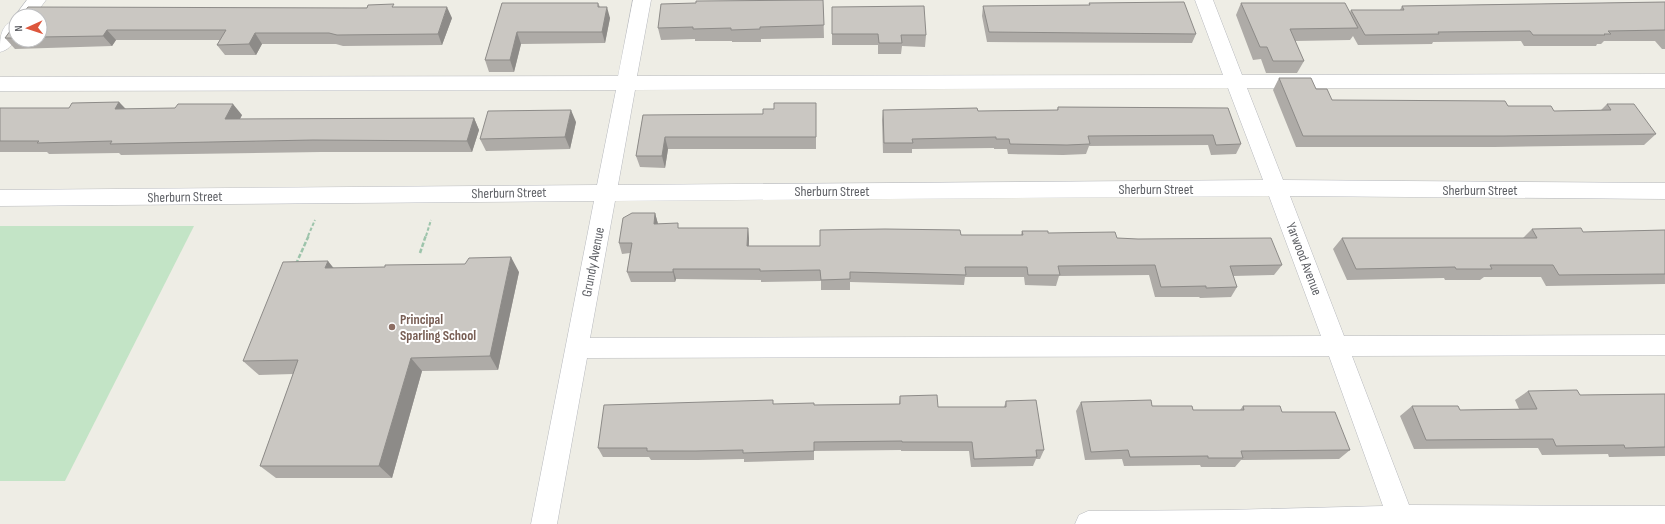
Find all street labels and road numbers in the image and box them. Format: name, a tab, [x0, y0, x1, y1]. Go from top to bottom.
street label: Sherburn Street	[1118, 181, 1194, 198]
street label: Sherburn Street	[1442, 182, 1518, 199]
street label: Sherburn Street	[794, 183, 870, 200]
street label: Sherburn Street	[471, 184, 547, 202]
street label: Sherburn Street	[147, 188, 223, 206]
street label: Yarwood Avenue	[1282, 220, 1326, 298]
street label: Grundy Avenue	[578, 226, 608, 298]

